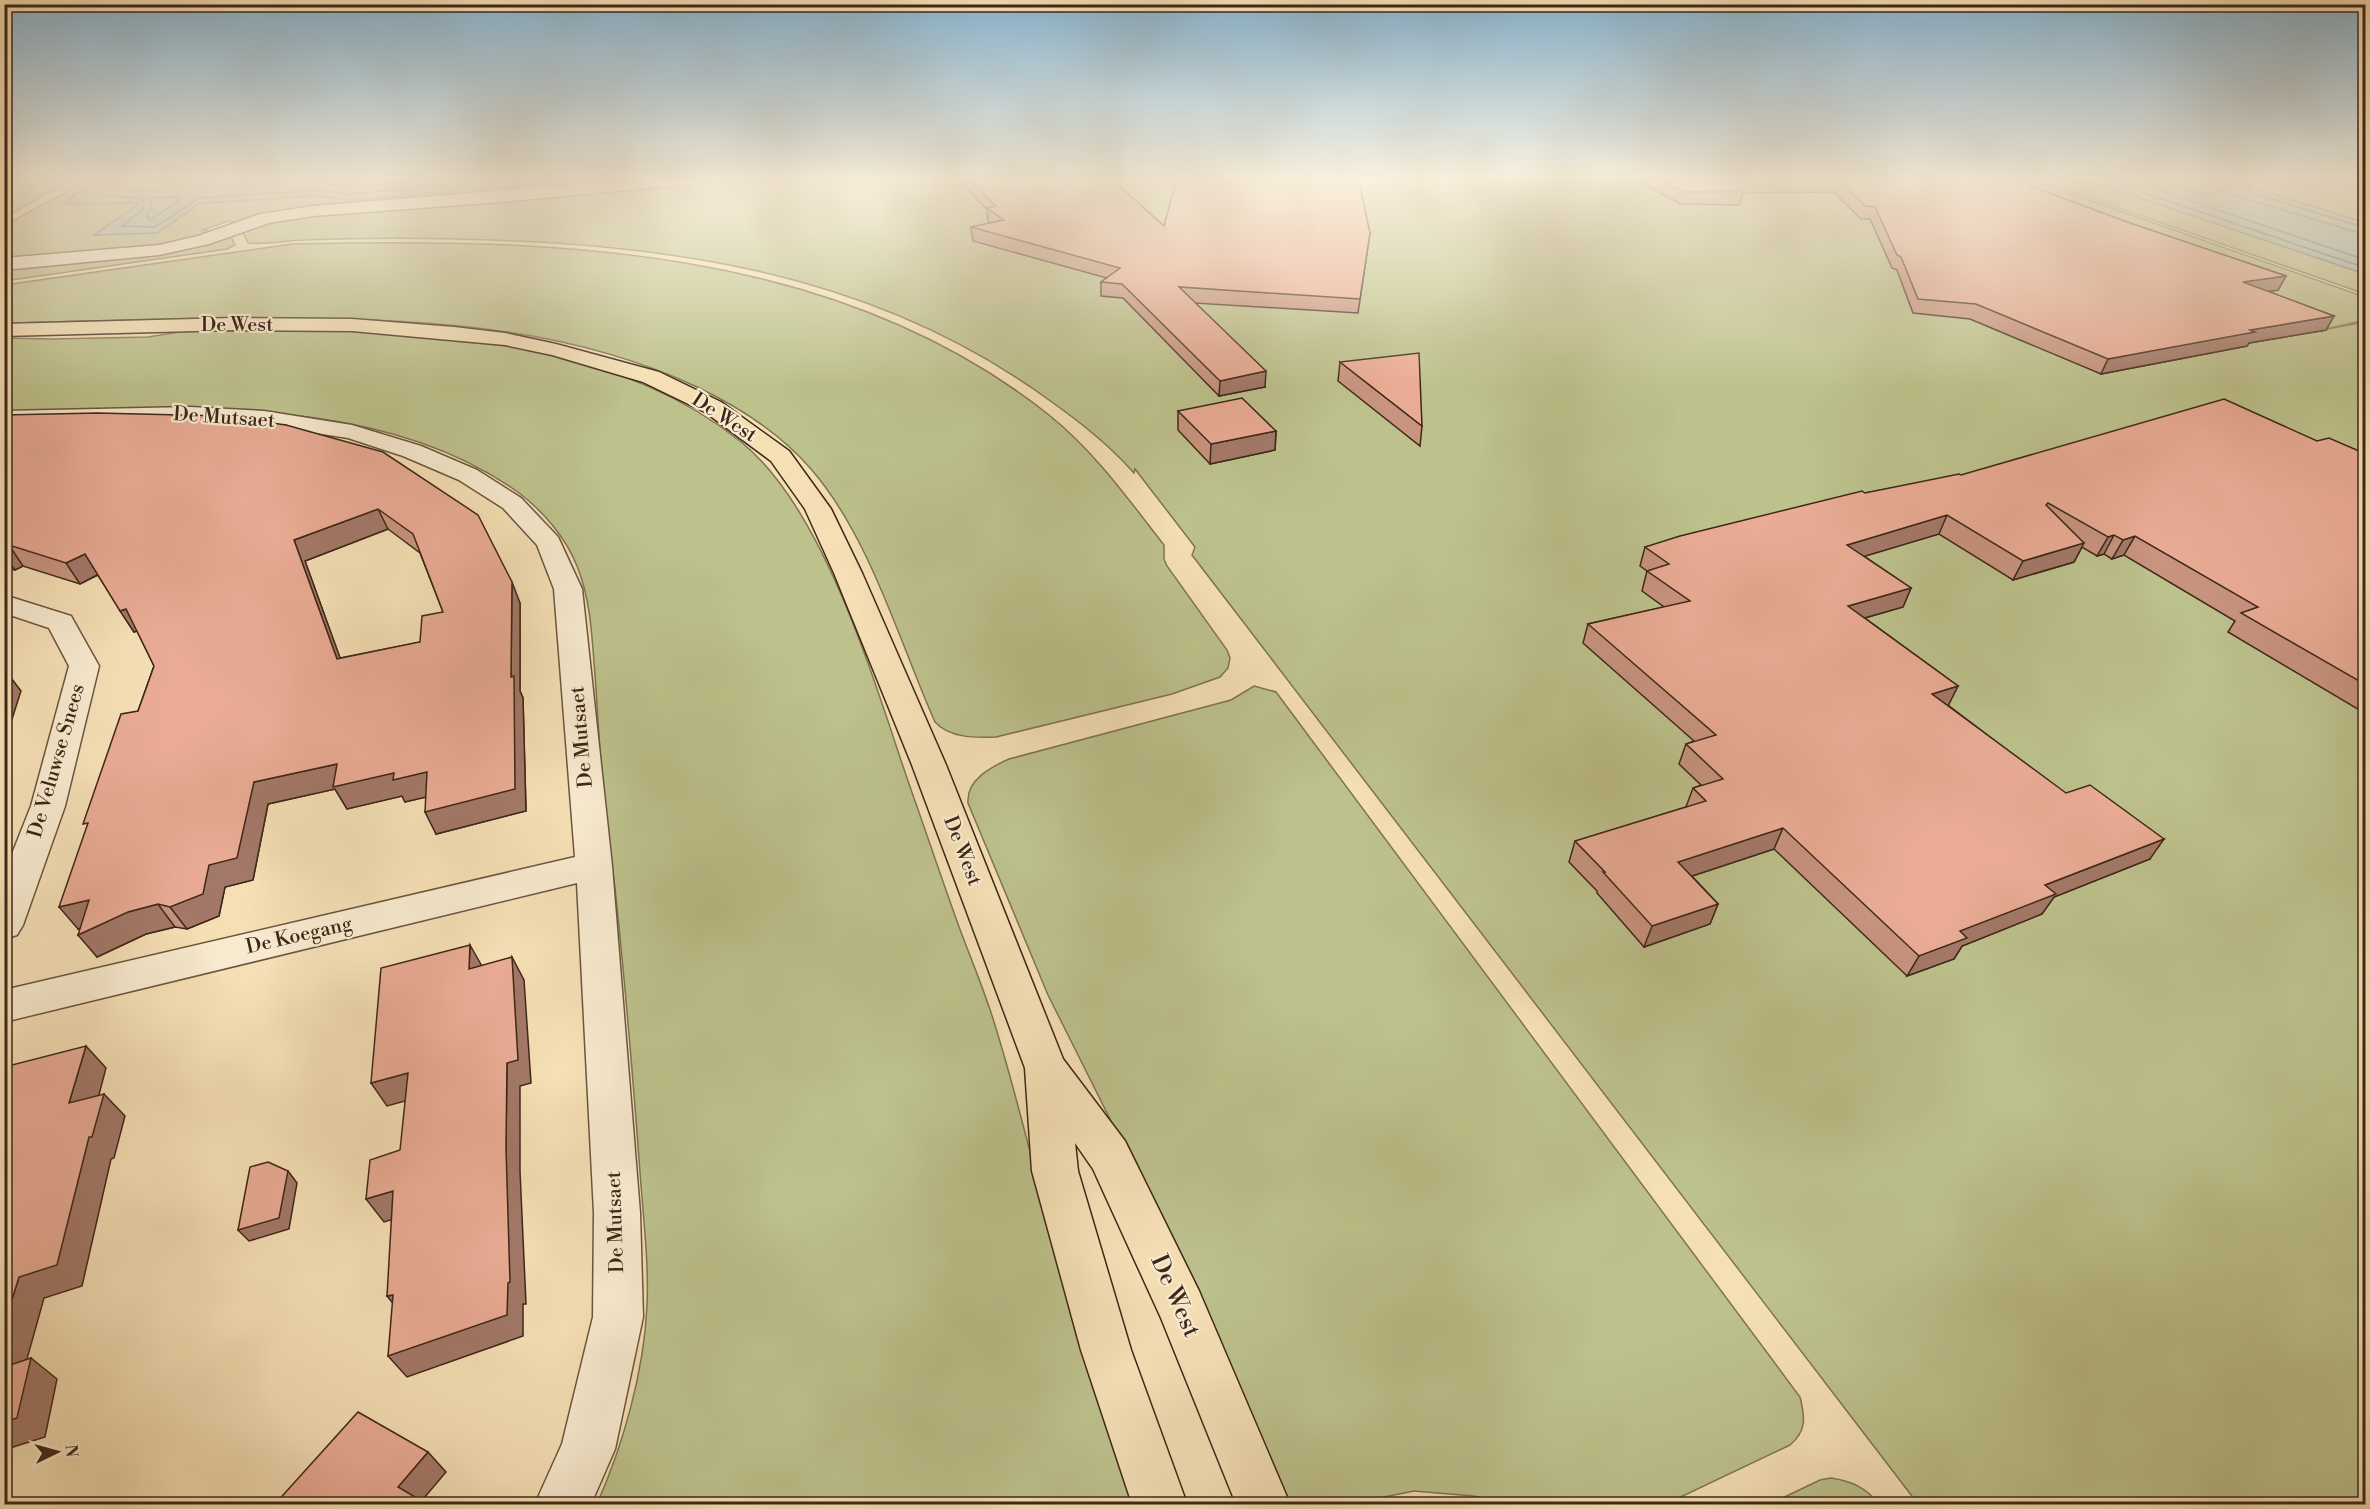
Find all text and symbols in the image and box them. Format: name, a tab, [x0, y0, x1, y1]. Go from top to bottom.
street label: De West	[201, 313, 273, 338]
street label: De West	[687, 388, 761, 448]
street label: De Mutsaet	[172, 402, 276, 434]
street label: De Veluwse Snees	[23, 681, 91, 841]
street label: De Mutsaet	[565, 685, 599, 789]
street label: De West	[937, 813, 987, 889]
street label: De Koegang	[243, 911, 355, 960]
street label: De Mutsaet	[602, 1171, 630, 1273]
street label: De West	[1144, 1250, 1207, 1342]
north arrow	[27, 1422, 87, 1482]
text: N	[60, 1444, 81, 1458]

